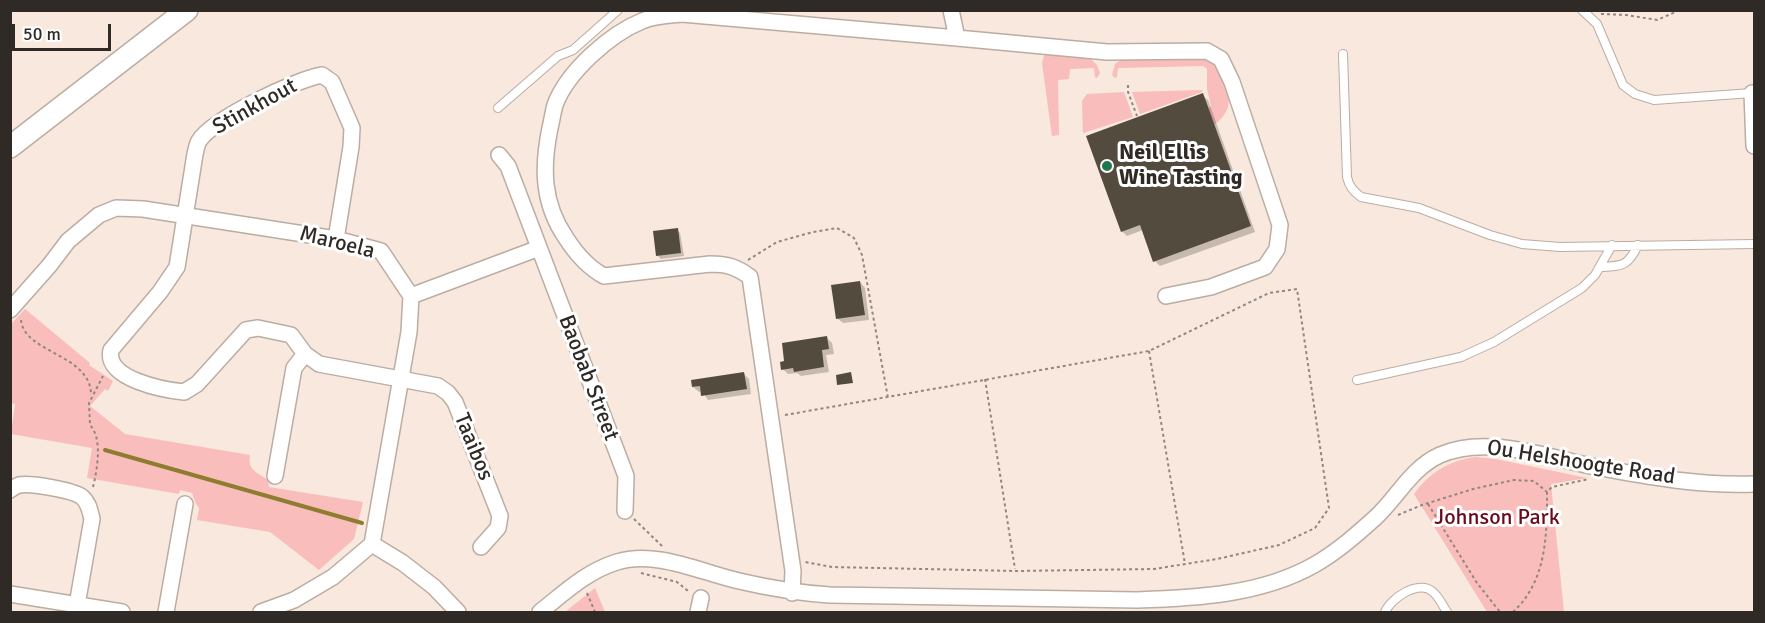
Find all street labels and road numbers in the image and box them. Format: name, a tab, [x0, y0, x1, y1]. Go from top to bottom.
street label: Stinkhout	[208, 73, 302, 141]
street label: Maroela	[297, 221, 377, 265]
street label: Baobab Street	[552, 311, 624, 445]
street label: Taaibos	[448, 410, 498, 484]
street label: Ou Helshoogte Road	[1485, 435, 1677, 491]

